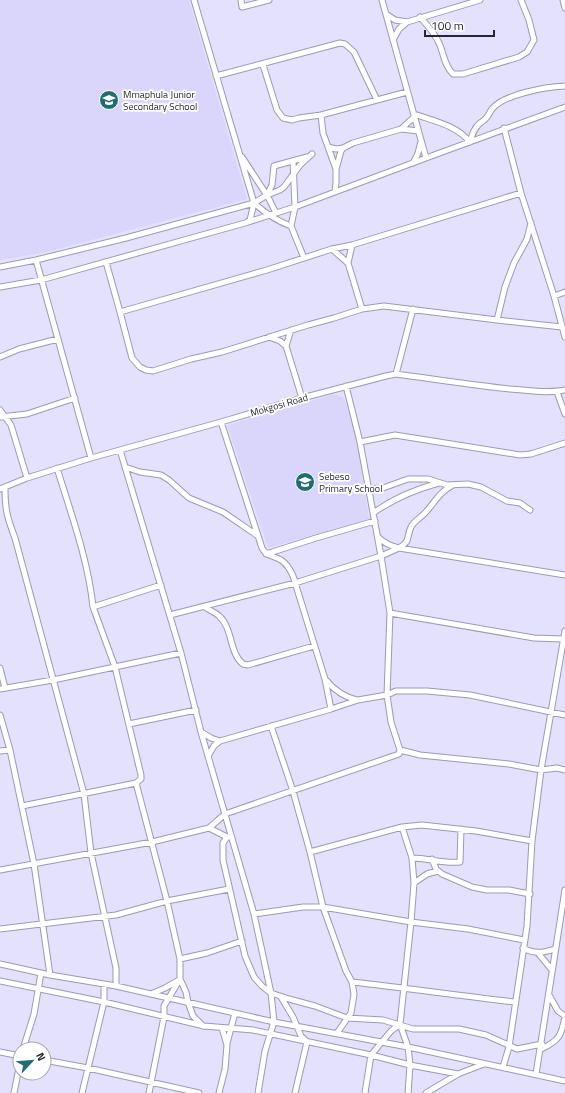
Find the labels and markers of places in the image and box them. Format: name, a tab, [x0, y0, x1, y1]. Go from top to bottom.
place label: Mmaphula Junior Secondary School	[123, 87, 197, 114]
school or university icon: Mmaphula Junior Secondary School	[98, 89, 120, 111]
place label: Sebeso Primary School	[319, 469, 382, 496]
school or university icon: Sebeso Primary School	[294, 471, 316, 493]

